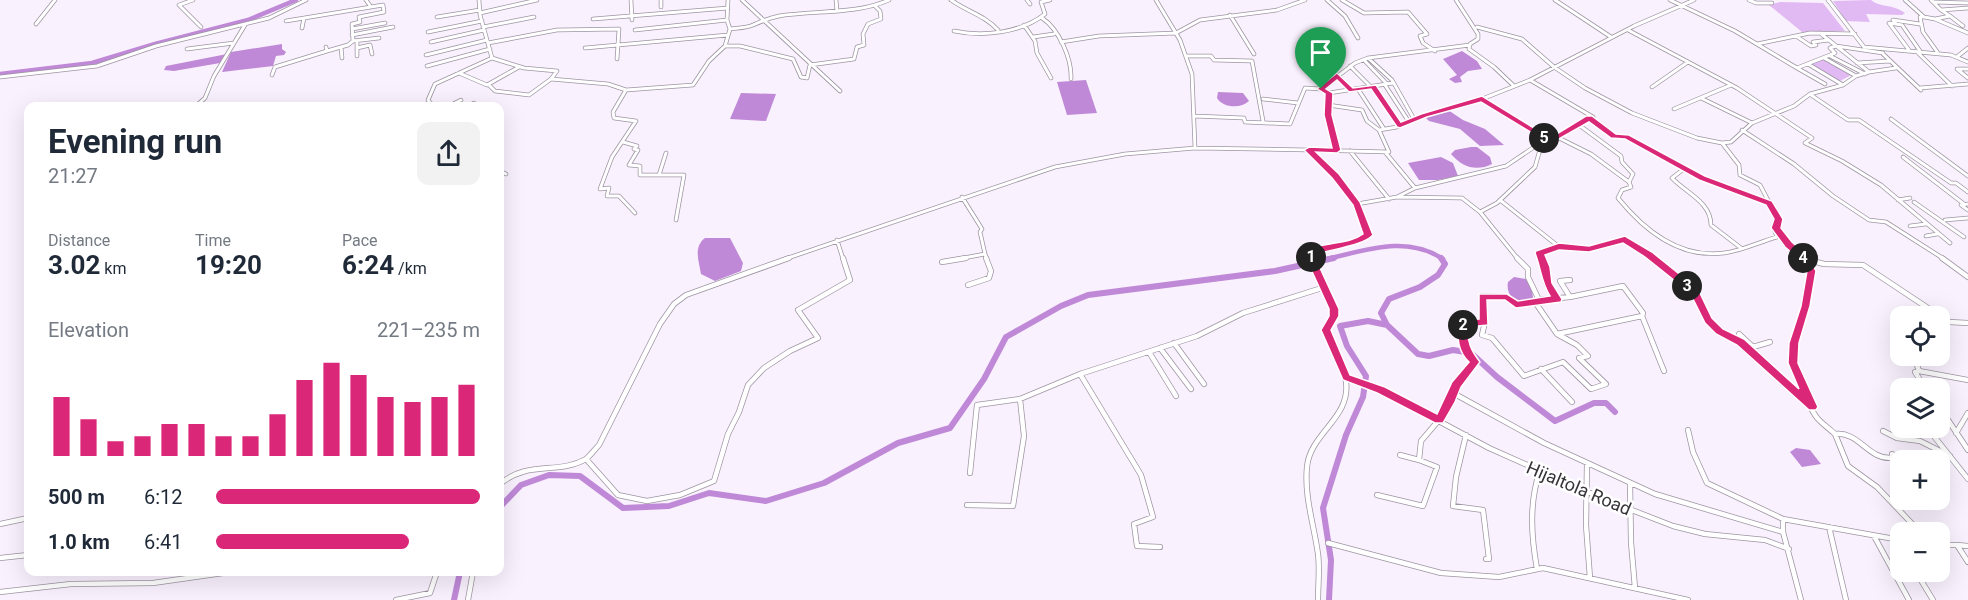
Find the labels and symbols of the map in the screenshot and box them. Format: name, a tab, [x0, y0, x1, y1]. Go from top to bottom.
pin	[1295, 27, 1346, 89]
pin: 5	[1529, 123, 1559, 153]
pin: 1	[1296, 242, 1326, 272]
pin: 4	[1788, 243, 1818, 273]
pin: 3	[1672, 271, 1702, 301]
pin: 2	[1448, 310, 1478, 340]
street label: Hijaltola Road	[1524, 457, 1634, 519]

